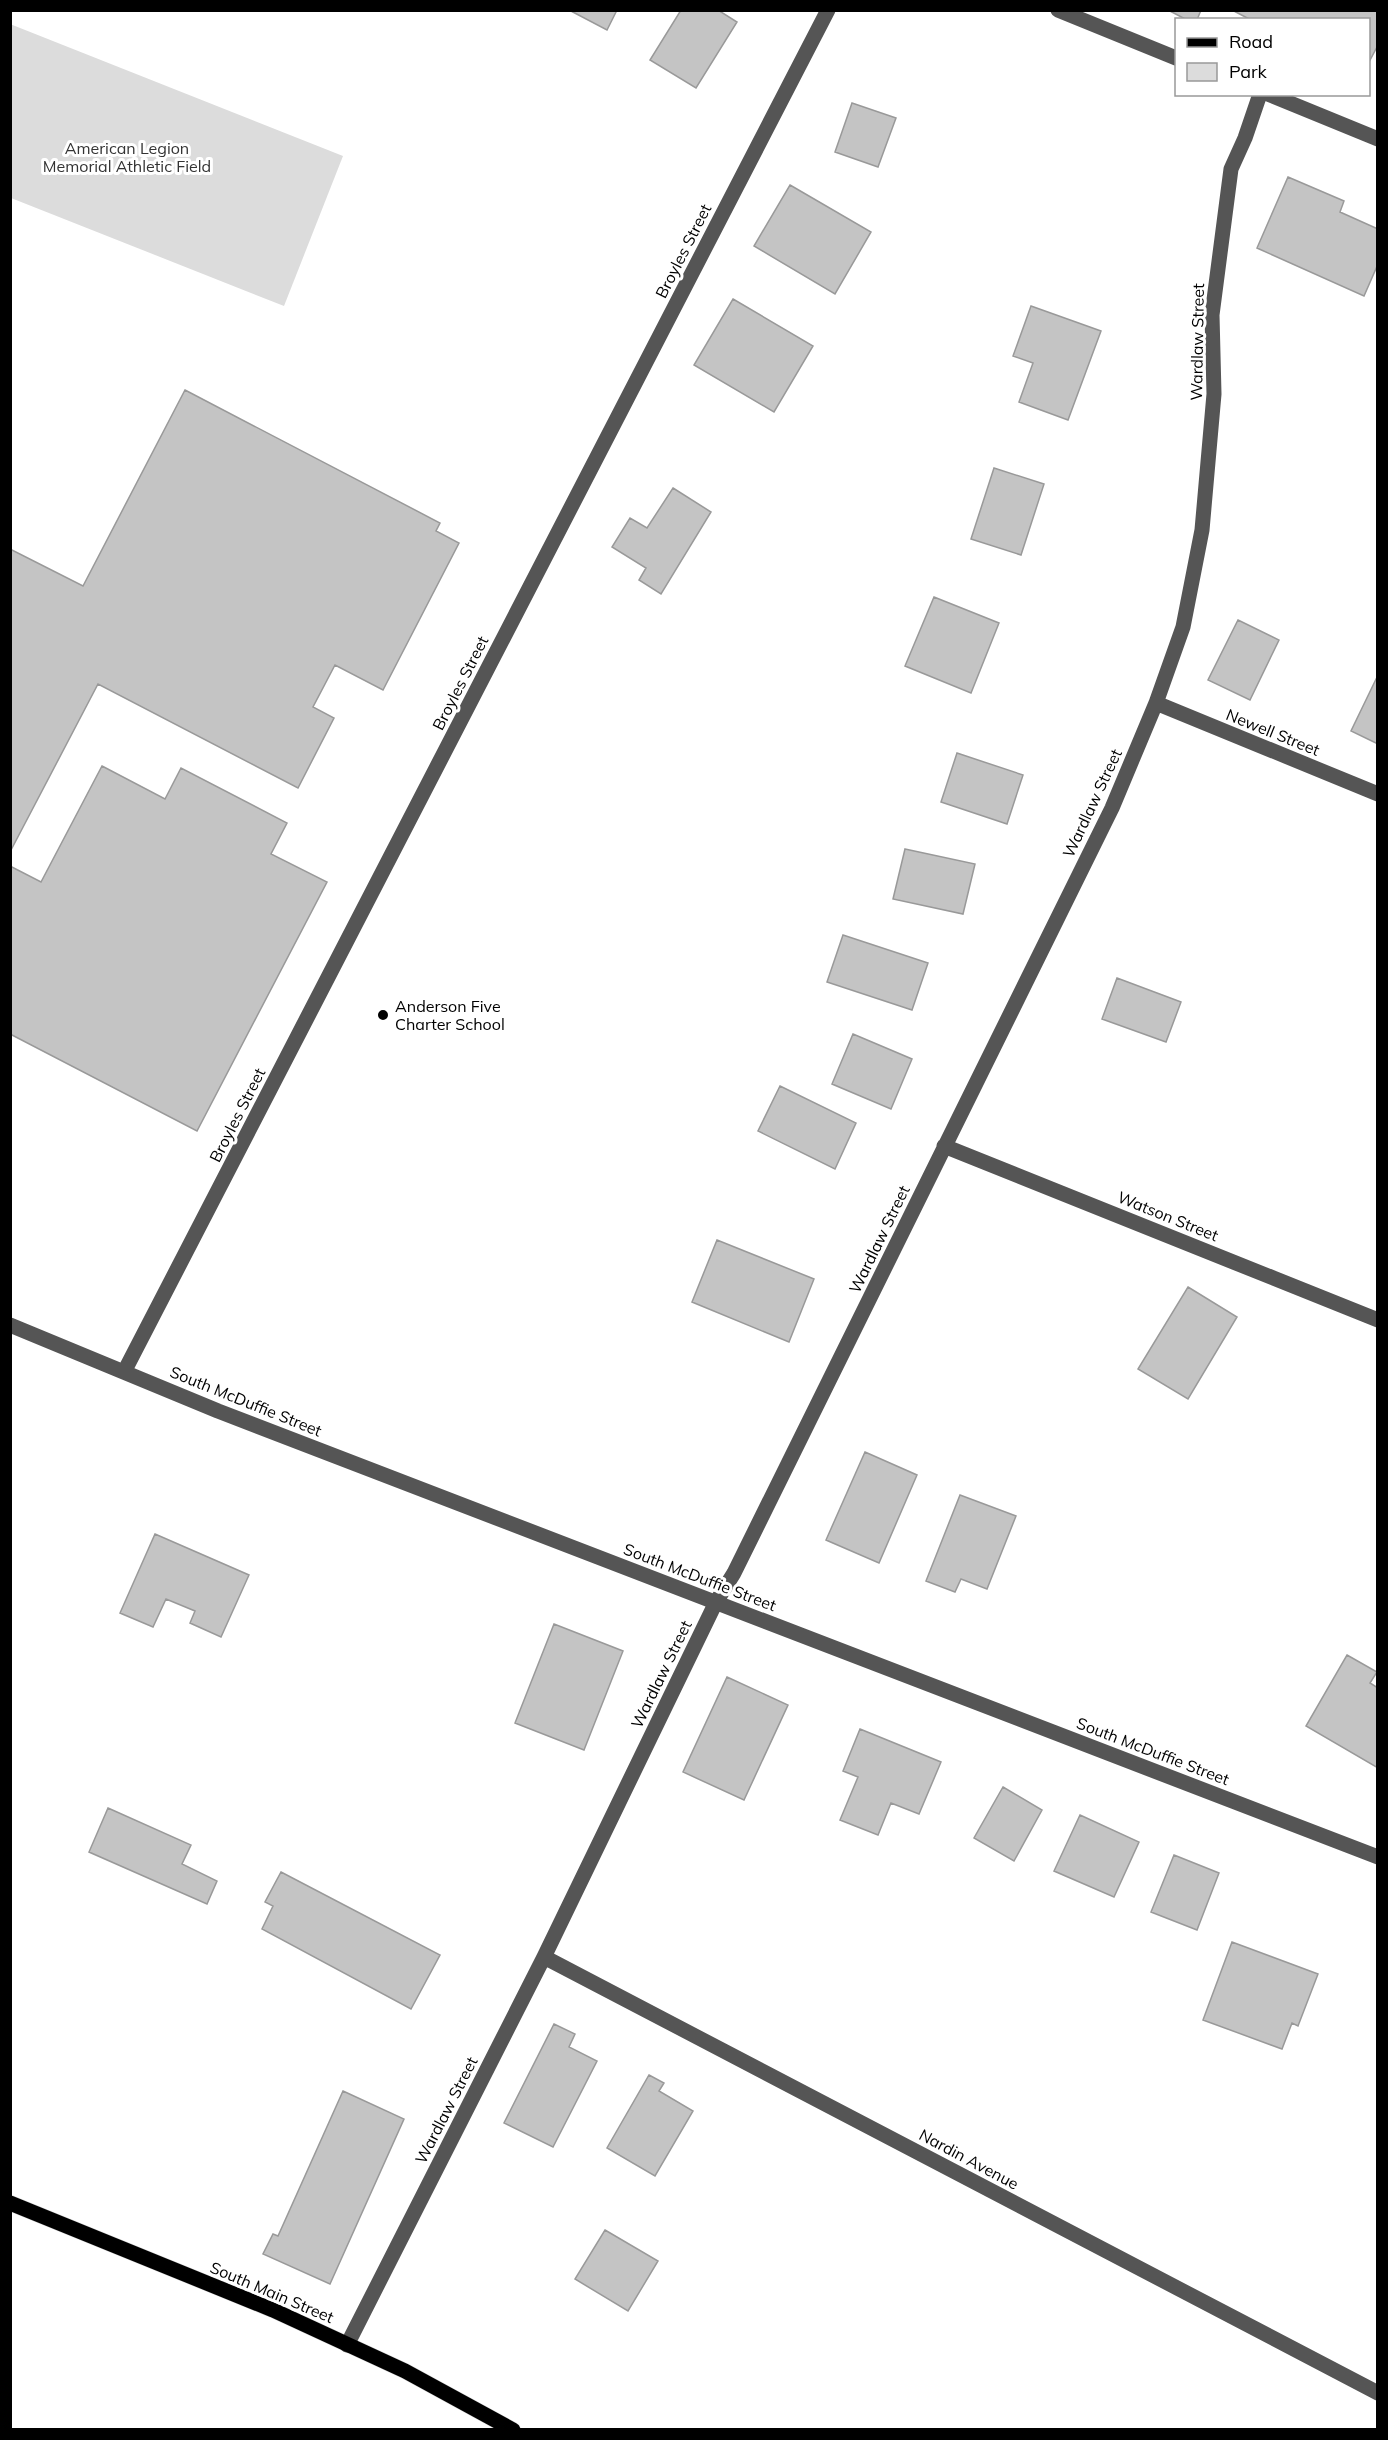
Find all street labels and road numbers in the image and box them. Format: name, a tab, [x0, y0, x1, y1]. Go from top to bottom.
street label: Broyles Street	[651, 200, 715, 301]
street label: Wardlaw Street	[1186, 283, 1208, 401]
street label: Broyles Street	[428, 632, 492, 733]
street label: Newell Street	[1223, 704, 1323, 760]
street label: Wardlaw Street	[1058, 745, 1126, 860]
street label: Broyles Street	[205, 1064, 269, 1165]
street label: Wardlaw Street	[844, 1181, 914, 1296]
street label: Watson Street	[1115, 1187, 1222, 1245]
street label: South McDuffie Street	[167, 1361, 325, 1441]
street label: South McDuffie Street	[621, 1539, 779, 1615]
street label: Wardlaw Street	[626, 1616, 696, 1731]
street label: South McDuffie Street	[1074, 1713, 1232, 1789]
street label: Wardlaw Street	[410, 2053, 482, 2167]
street label: Nardin Avenue	[916, 2124, 1022, 2194]
street label: South Main Street	[207, 2257, 337, 2327]

